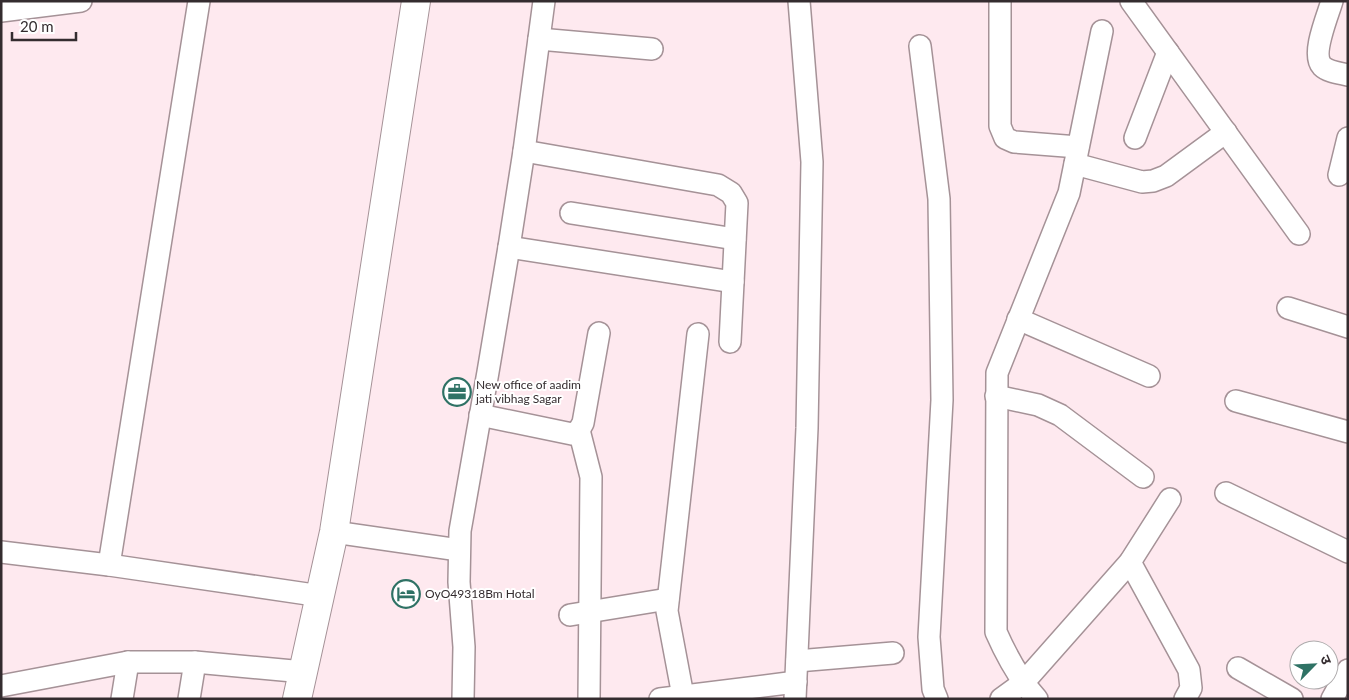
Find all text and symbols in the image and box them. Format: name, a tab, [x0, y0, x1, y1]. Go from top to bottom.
scale bar	[12, 10, 76, 42]
text: 20 m	[20, 17, 54, 35]
office icon: New office of aadim jati vibhag Sagar	[442, 377, 472, 407]
place label: New office of aadim jati vibhag Sagar	[475, 377, 581, 406]
hotel icon: OyO49318Bm Hotal	[391, 579, 421, 609]
place label: OyO49318Bm Hotal	[425, 586, 534, 601]
north arrow	[1289, 640, 1339, 690]
text: उ	[1317, 652, 1336, 667]

